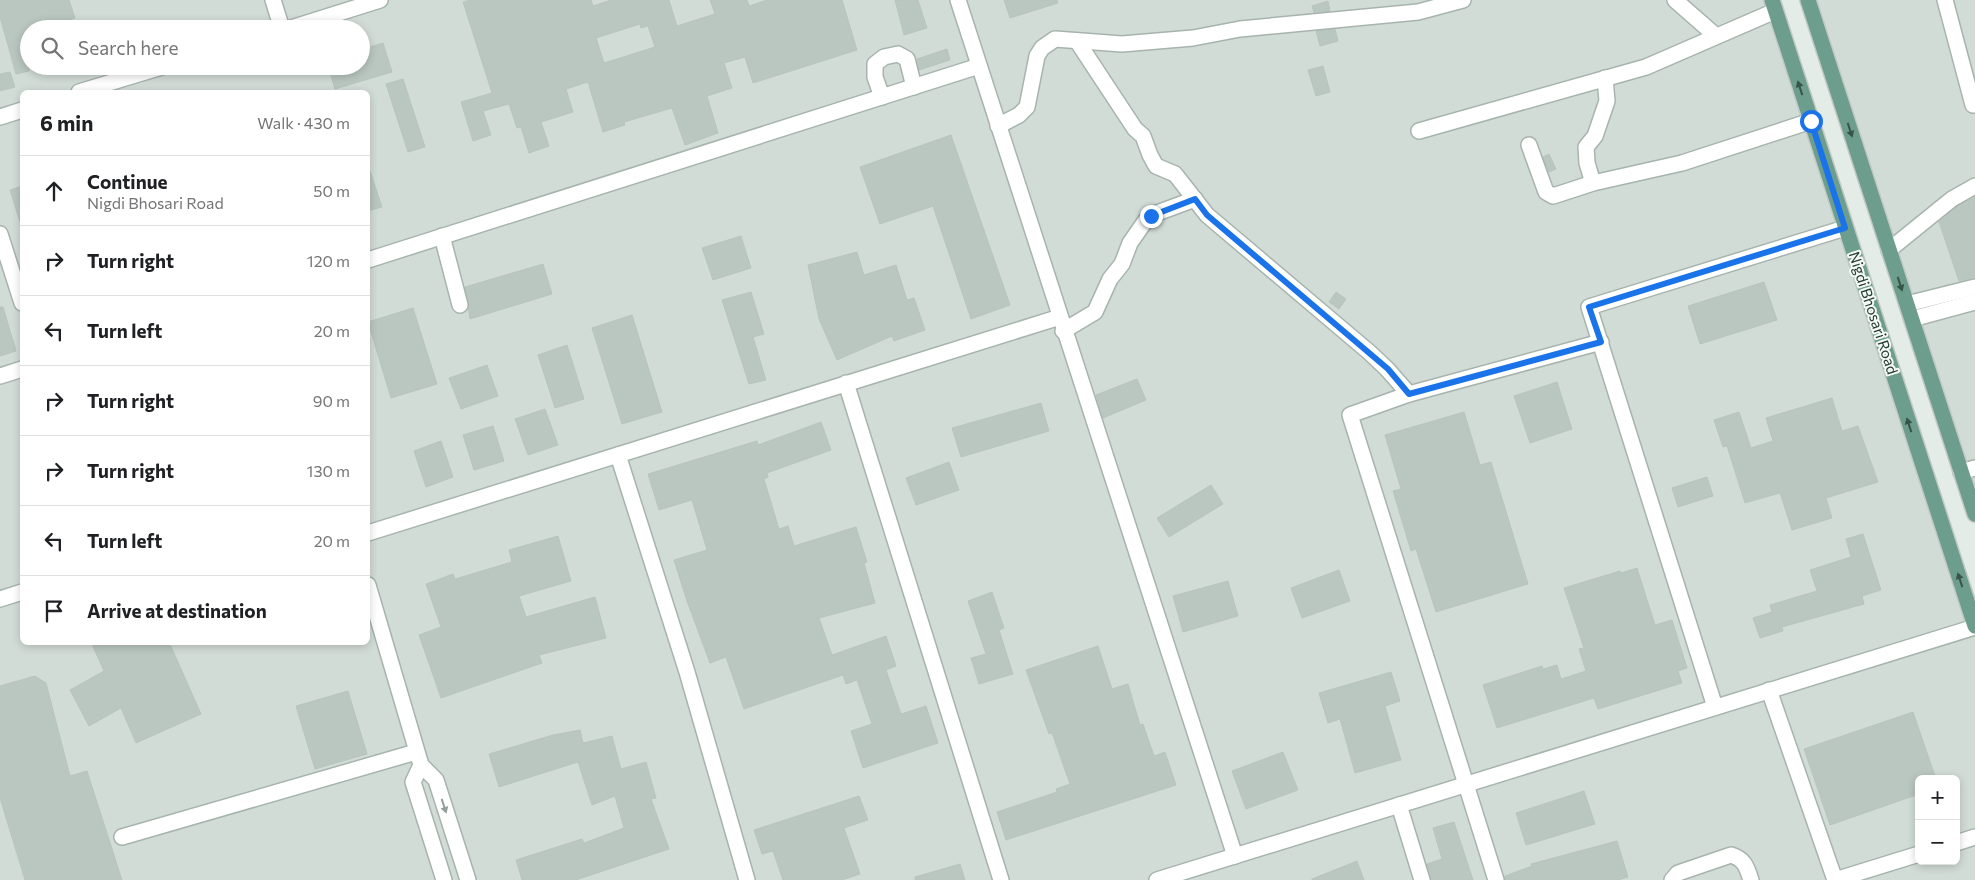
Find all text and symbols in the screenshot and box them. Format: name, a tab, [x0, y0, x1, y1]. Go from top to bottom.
search box	[20, 20, 370, 75]
icon: search	[38, 34, 66, 62]
text: Search here	[78, 36, 178, 59]
one-way arrow	[1796, 80, 1803, 95]
text: 6 min	[40, 110, 93, 135]
route start	[1800, 110, 1823, 133]
text: Walk · 430 m	[257, 113, 350, 132]
one-way arrow	[1847, 122, 1855, 137]
text: Continue	[87, 170, 167, 193]
icon: ahead	[40, 177, 68, 205]
text: 50 m	[313, 181, 350, 200]
text: Nigdi Bhosari Road	[87, 193, 224, 212]
route end	[1140, 205, 1163, 228]
icon: right	[40, 247, 68, 275]
text: Turn right	[87, 249, 174, 272]
street label: Nigdi Bhosari Road	[1846, 249, 1902, 376]
text: 120 m	[307, 251, 350, 270]
one-way arrow	[1897, 277, 1905, 292]
icon: left	[40, 317, 68, 345]
text: Turn left	[87, 319, 162, 342]
text: 20 m	[314, 321, 350, 340]
icon: right	[40, 387, 68, 415]
text: Turn right	[87, 389, 174, 412]
text: 90 m	[313, 391, 350, 410]
one-way arrow	[1905, 418, 1913, 433]
icon: right	[40, 457, 68, 485]
text: Turn right	[87, 459, 174, 482]
text: 130 m	[307, 461, 350, 480]
icon: left	[40, 527, 68, 555]
text: Turn left	[87, 529, 162, 552]
text: 20 m	[314, 531, 350, 550]
one-way arrow	[1956, 572, 1963, 587]
icon: arrive	[40, 597, 68, 625]
text: Arrive at destination	[87, 599, 267, 622]
map controls	[1915, 775, 1960, 865]
button: +	[1915, 775, 1960, 820]
one-way arrow	[441, 799, 449, 814]
button: −	[1915, 820, 1960, 865]

